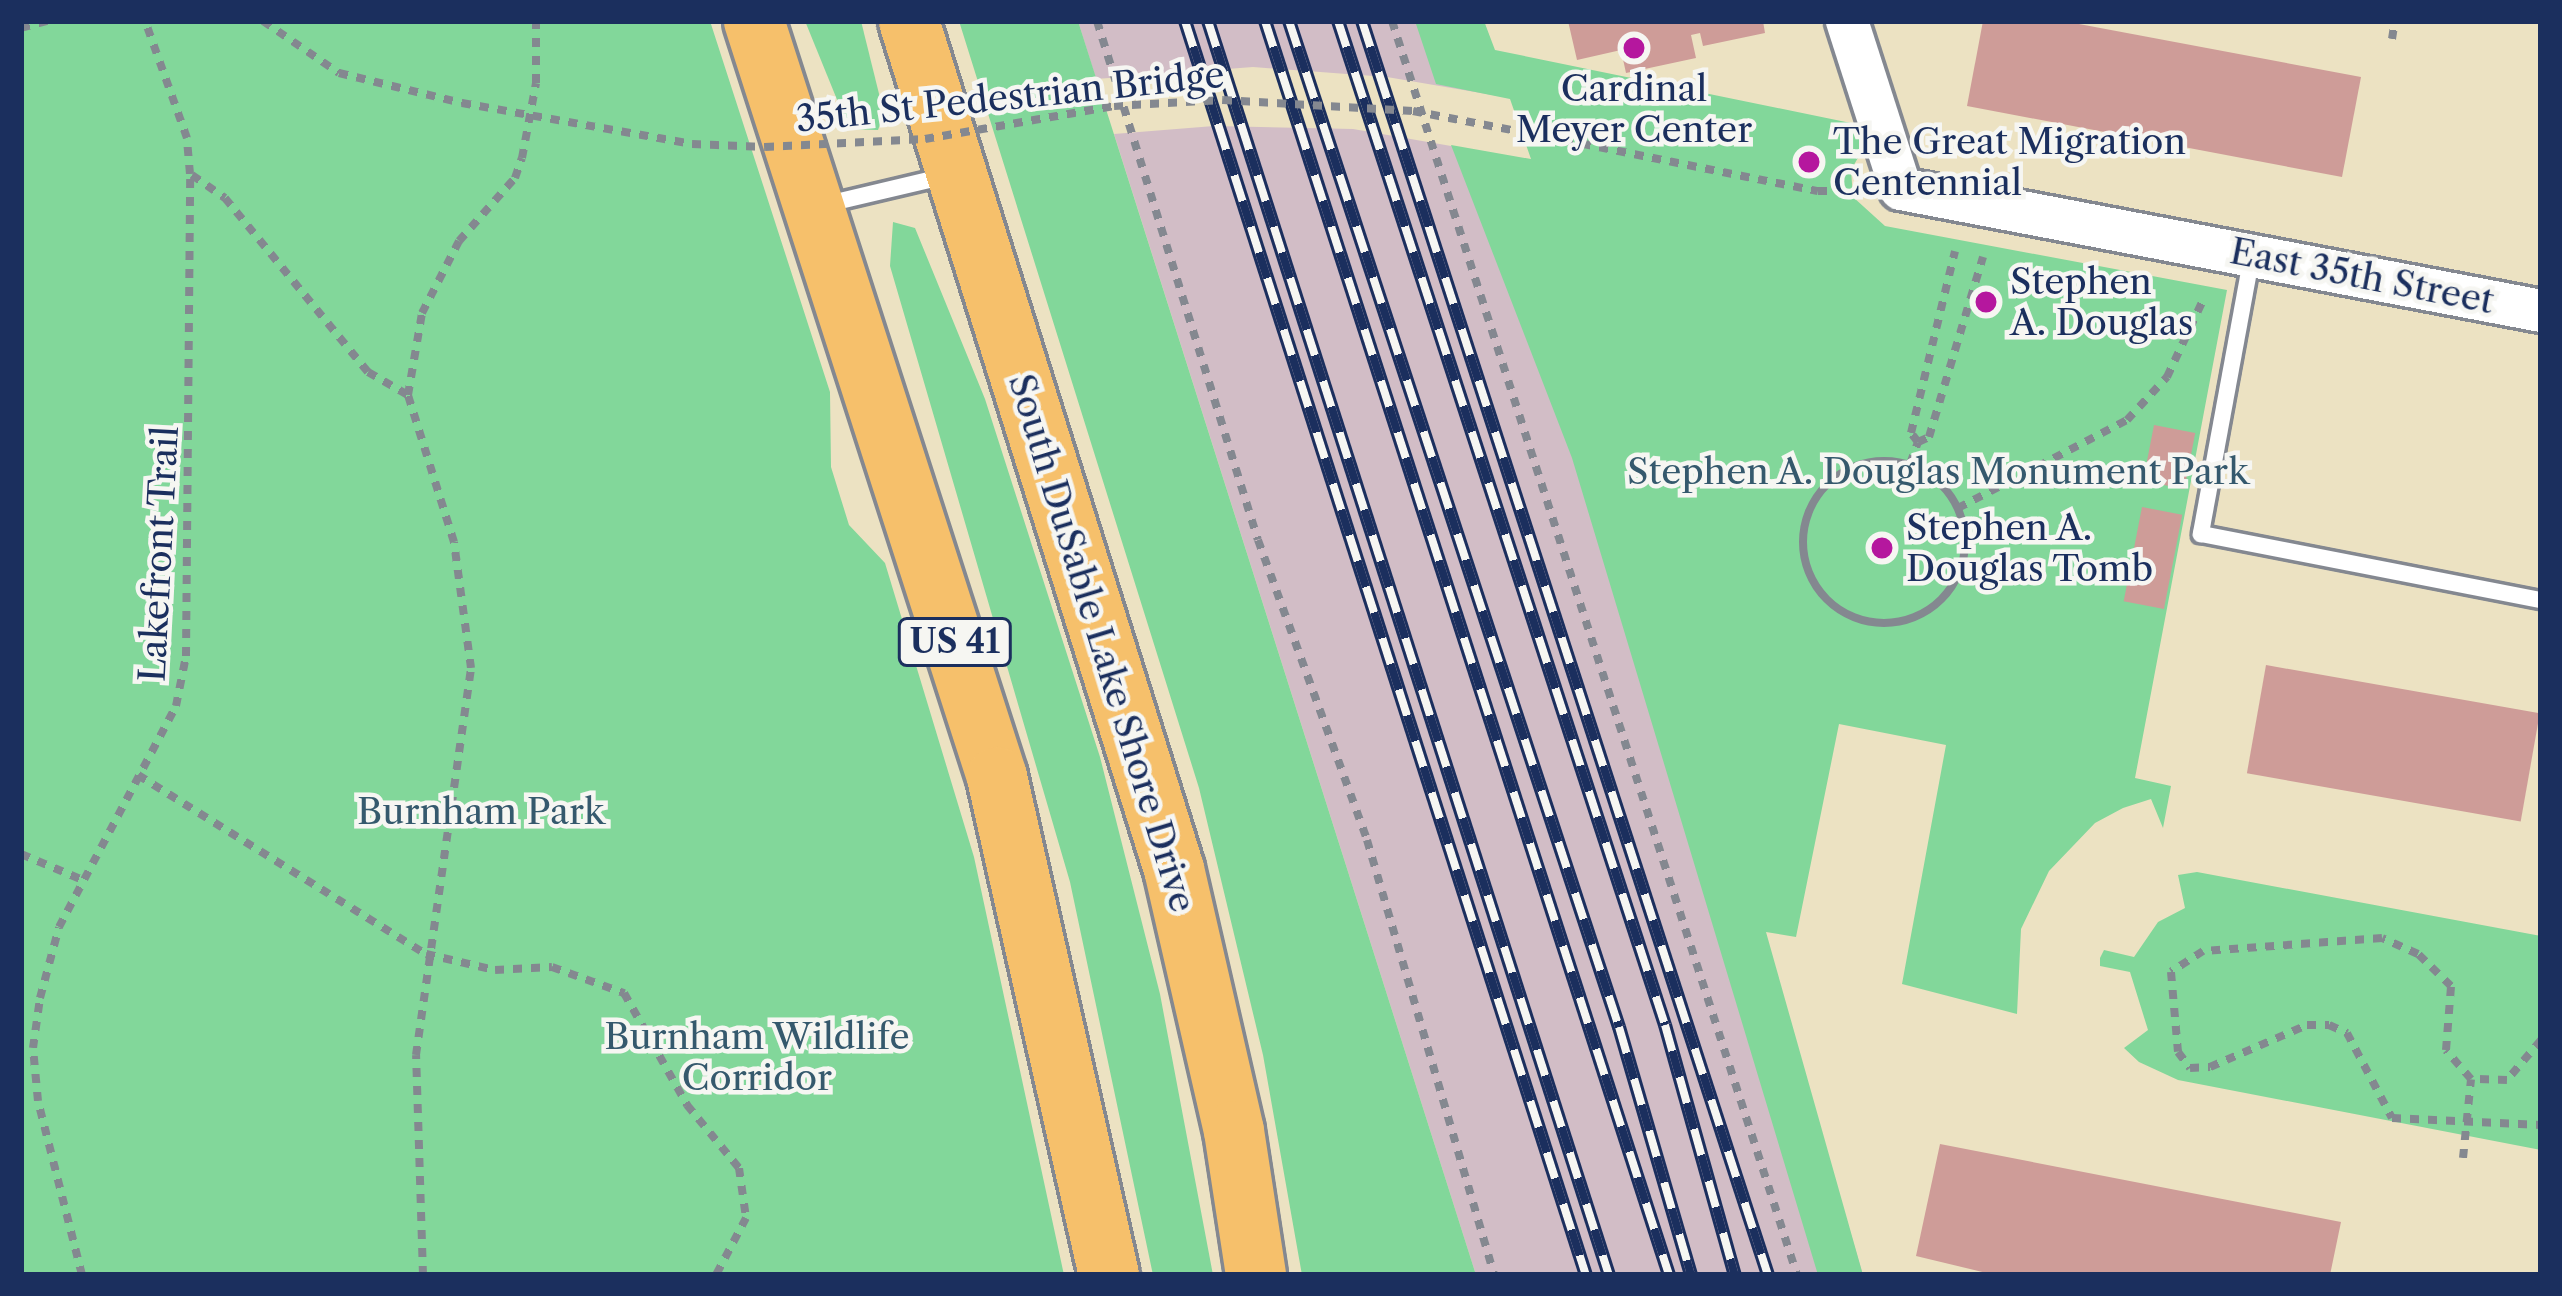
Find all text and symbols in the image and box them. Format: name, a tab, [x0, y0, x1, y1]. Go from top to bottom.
marker: Cardinal Meyer Center	[1621, 35, 1647, 61]
street label: 35th St Pedestrian Bridge	[794, 53, 1226, 141]
place label: Cardinal Meyer Center	[1515, 66, 1753, 151]
place label: The Great Migration Centennial	[1833, 119, 2186, 204]
marker: The Great Migration Centennial	[1796, 149, 1822, 175]
street label: East 35th Street	[2226, 229, 2498, 323]
place label: Stephen A. Douglas	[2010, 259, 2193, 344]
marker: Stephen A. Douglas	[1973, 289, 1999, 315]
street label: South DuSable Lake Shore Drive	[999, 369, 1205, 917]
street label: Lakefront Trail	[131, 425, 187, 683]
park label: Stephen A. Douglas Monument Park	[1626, 450, 2250, 494]
place label: Stephen A. Douglas Tomb	[1906, 505, 2154, 590]
marker: Stephen A. Douglas Tomb	[1869, 535, 1895, 561]
road number: US 41	[895, 615, 1015, 669]
park label: Burnham Park	[357, 790, 605, 834]
park label: Burnham Wildlife Corridor	[604, 1014, 910, 1099]

